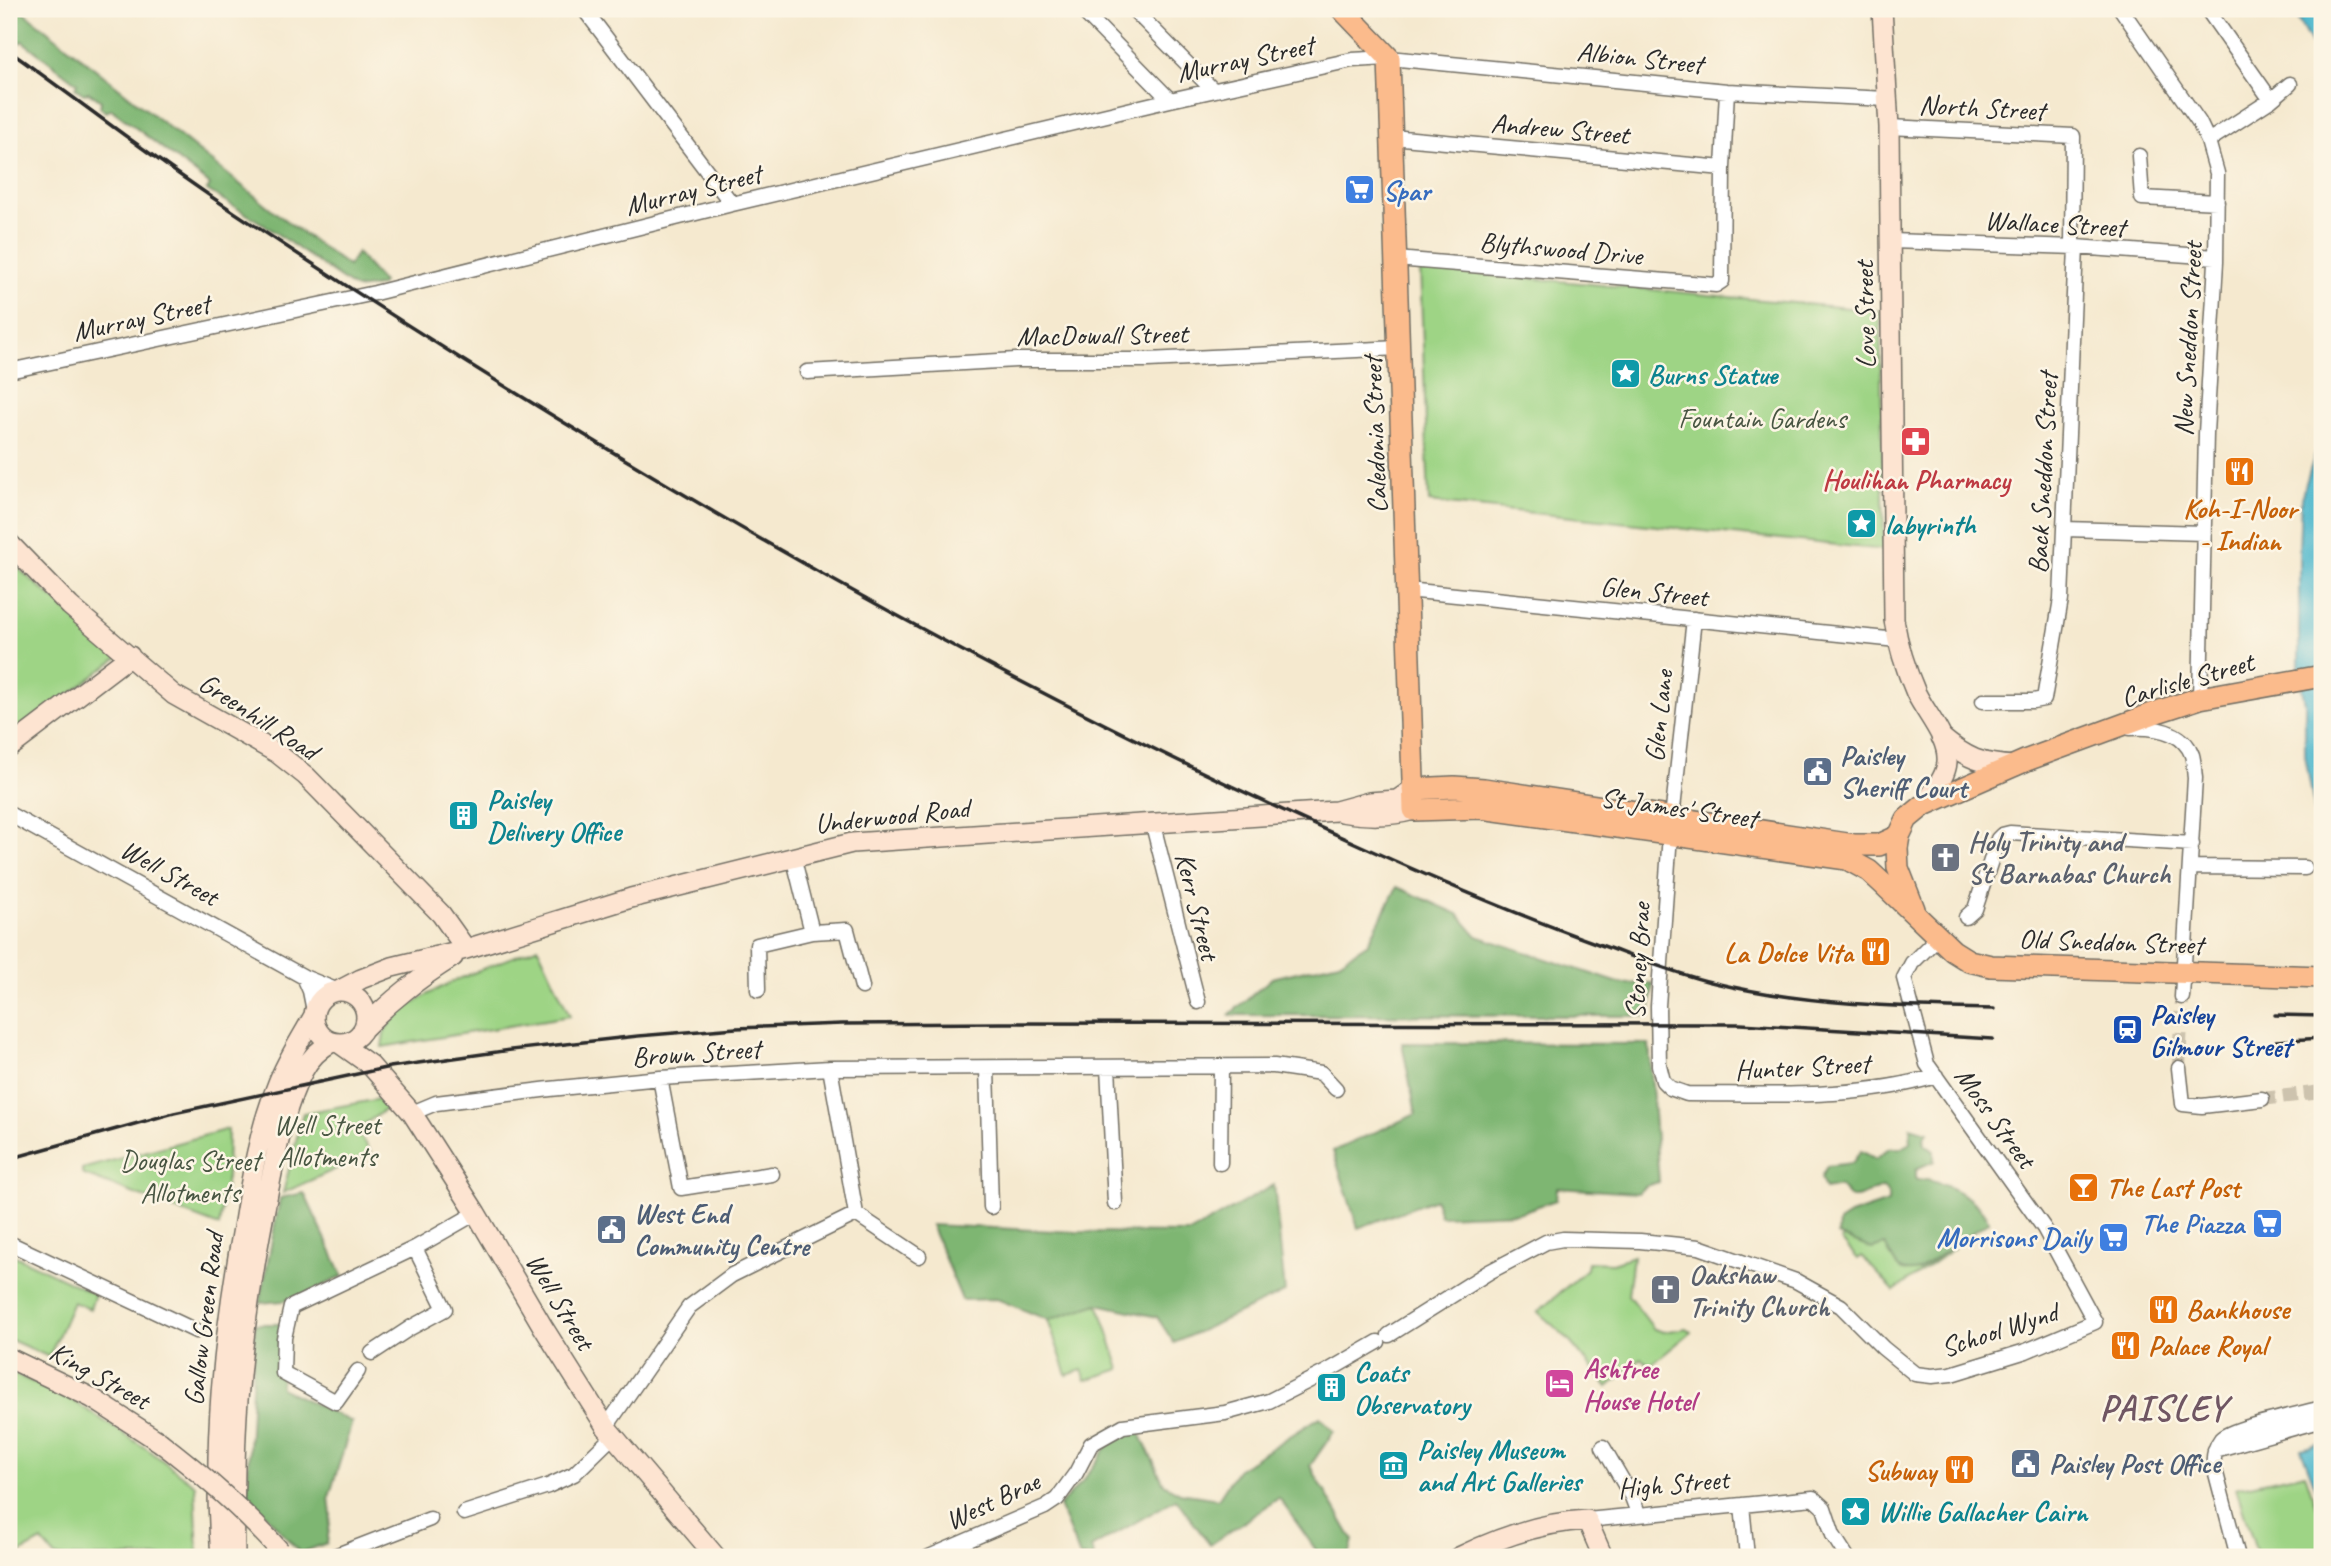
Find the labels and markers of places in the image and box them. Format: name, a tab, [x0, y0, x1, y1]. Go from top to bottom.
supermarket icon: Spar	[1343, 173, 1377, 207]
place label: Spar	[1383, 173, 1433, 208]
place icon: Burns Statue	[1608, 357, 1642, 391]
place label: Burns Statue	[1648, 357, 1780, 392]
pharmacy icon: Houlihan Pharmacy	[1899, 425, 1933, 459]
restaurant icon: Koh-I-Noor - Indian	[2223, 454, 2257, 488]
place label: Houlihan Pharmacy	[1822, 462, 2012, 498]
place label: Koh-I-Noor - Indian	[2183, 491, 2300, 558]
place icon: labyrinth	[1845, 507, 1879, 541]
place label: labyrinth	[1885, 507, 1977, 542]
place label: Paisley Sheriff Court	[1840, 738, 1970, 805]
public building icon: Paisley Sheriff Court	[1800, 754, 1834, 788]
place label: Paisley Delivery Office	[487, 782, 623, 849]
building icon: Paisley Delivery Office	[447, 798, 481, 832]
place label: Holy Trinity and St Barnabas Church	[1968, 824, 2172, 891]
church icon: Holy Trinity and St Barnabas Church	[1928, 840, 1962, 874]
place label: La Dolce Vita	[1724, 935, 1856, 970]
restaurant icon: La Dolce Vita	[1859, 935, 1893, 969]
place label: Paisley Gilmour Street	[2150, 997, 2296, 1064]
station icon: Paisley Gilmour Street	[2110, 1013, 2144, 1047]
bar icon: The Last Post	[2066, 1170, 2100, 1204]
place label: The Last Post	[2106, 1170, 2243, 1205]
place label: West End Community Centre	[634, 1196, 812, 1264]
place label: The Piazza	[2141, 1206, 2247, 1241]
supermarket icon: The Piazza	[2250, 1206, 2284, 1240]
public building icon: West End Community Centre	[594, 1212, 628, 1246]
place label: Morrisons Daily	[1936, 1220, 2093, 1255]
supermarket icon: Morrisons Daily	[2097, 1220, 2131, 1254]
place label: Oakshaw Trinity Church	[1689, 1257, 1830, 1324]
church icon: Oakshaw Trinity Church	[1649, 1273, 1683, 1307]
restaurant icon: Bankhouse	[2146, 1292, 2180, 1326]
place label: Bankhouse	[2186, 1292, 2292, 1327]
restaurant icon: Palace Royal	[2108, 1328, 2142, 1362]
place label: Palace Royal	[2148, 1328, 2272, 1363]
place label: Ashtree House Hotel	[1583, 1351, 1700, 1418]
place label: Coats Observatory	[1354, 1355, 1472, 1422]
hotel icon: Ashtree House Hotel	[1543, 1367, 1577, 1401]
building icon: Coats Observatory	[1314, 1371, 1348, 1405]
place label: Paisley Museum and Art Galleries	[1417, 1432, 1584, 1499]
public building icon: Paisley Post Office	[2009, 1446, 2043, 1480]
place label: Paisley Post Office	[2049, 1446, 2223, 1481]
museum icon: Paisley Museum and Art Galleries	[1377, 1448, 1411, 1482]
place label: Subway	[1865, 1453, 1939, 1488]
restaurant icon: Subway	[1942, 1453, 1976, 1487]
place icon: Willie Gallacher Cairn	[1838, 1494, 1872, 1528]
place label: Willie Gallacher Cairn	[1878, 1494, 2090, 1529]

